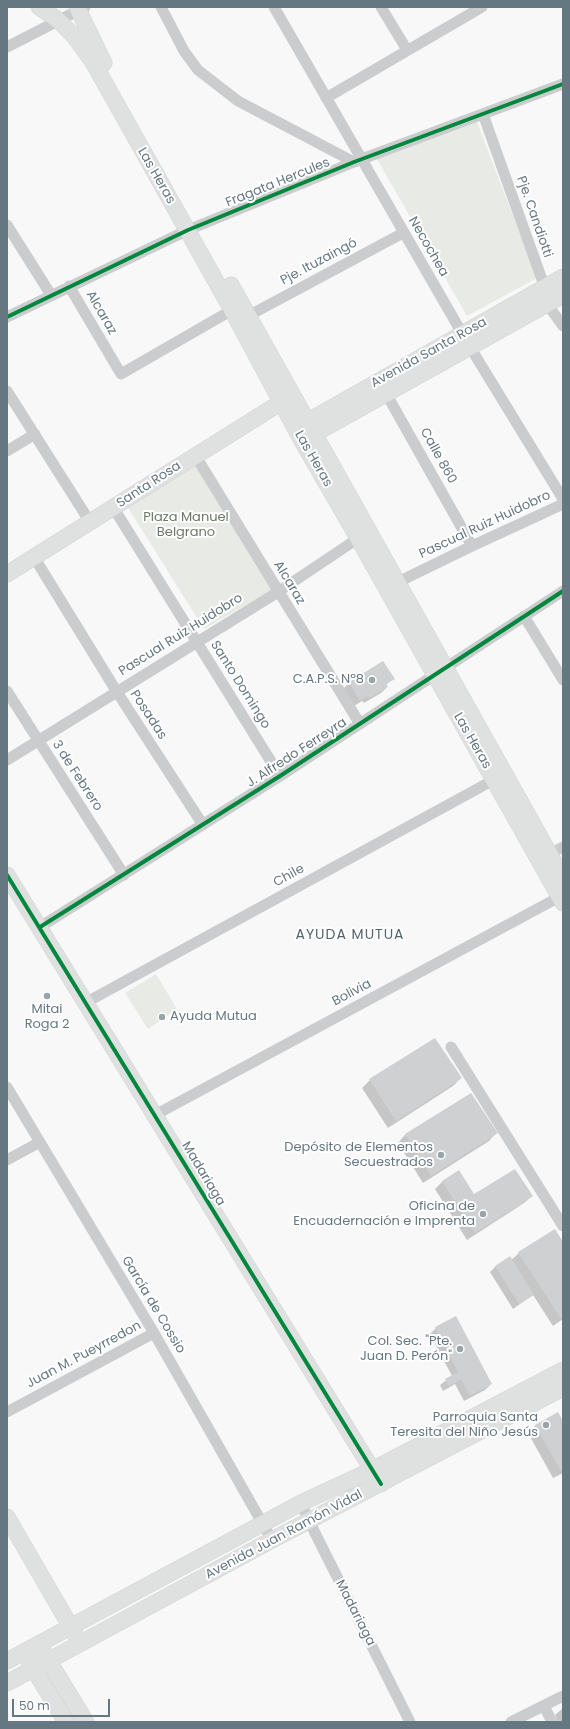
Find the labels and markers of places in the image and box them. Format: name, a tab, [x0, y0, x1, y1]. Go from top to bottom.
place label: C.A.P.S. Nº8	[293, 672, 364, 688]
marker: C.A.P.S. Nº8	[367, 675, 377, 685]
marker: Mitai Roga 2	[42, 991, 52, 1001]
place label: Mitai Roga 2	[25, 1002, 69, 1033]
place label: Ayuda Mutua	[170, 1009, 257, 1025]
marker: Ayuda Mutua	[157, 1012, 167, 1022]
place label: Depósito de Elementos Secuestrados	[284, 1140, 433, 1171]
marker: Depósito de Elementos Secuestrados	[436, 1150, 446, 1160]
place label: Oficina de Encuadernación e Imprenta	[293, 1199, 475, 1230]
marker: Oficina de Encuadernación e Imprenta	[478, 1209, 488, 1219]
place label: Col. Sec. "Pte. Juan D. Perón"	[360, 1334, 452, 1365]
marker: Col. Sec. "Pte. Juan D. Perón"	[455, 1344, 465, 1354]
place label: Parroquia Santa Teresita del Niño Jesús	[390, 1410, 538, 1441]
marker: Parroquia Santa Teresita del Niño Jesús	[541, 1420, 551, 1430]

